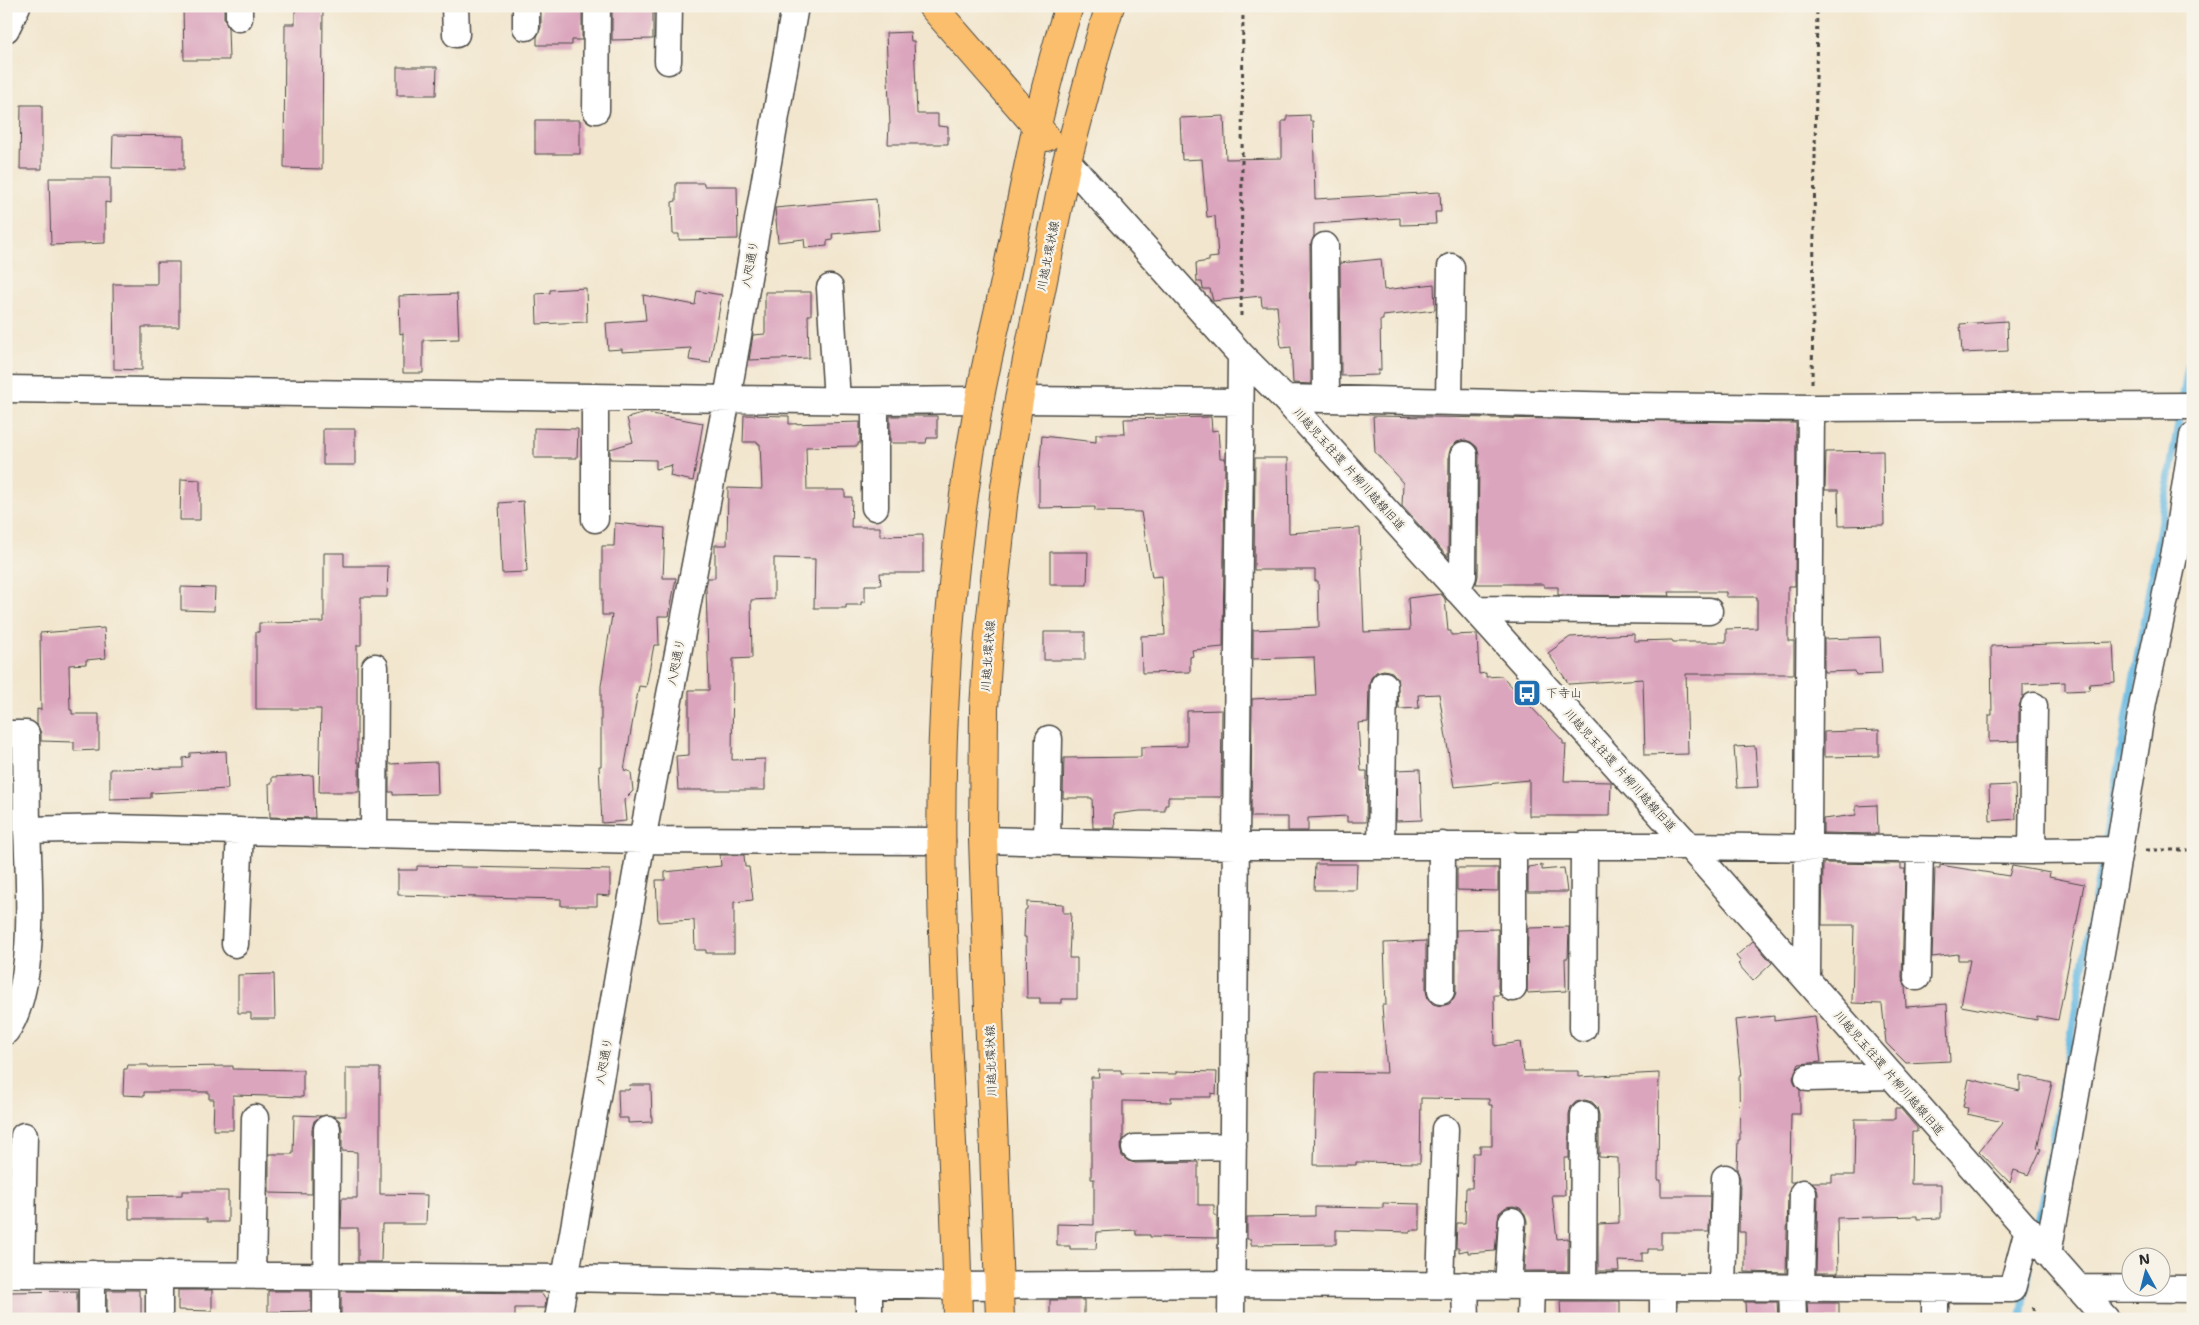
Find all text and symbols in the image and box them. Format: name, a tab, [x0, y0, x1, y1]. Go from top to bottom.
street label: 川越北環状線	[1033, 219, 1063, 293]
street label: 八咫通り	[738, 239, 762, 289]
street label: 川越児玉往還 片柳川越線旧道	[1289, 404, 1409, 534]
street label: 川越北環状線	[978, 620, 998, 692]
street label: 八咫通り	[664, 637, 688, 687]
bus stop icon: 下寺山	[1512, 678, 1542, 708]
place label: 下寺山	[1546, 685, 1582, 701]
street label: 川越児玉往還 片柳川越線旧道	[1560, 705, 1680, 835]
street label: 川越児玉往還 片柳川越線旧道	[1830, 1007, 1948, 1139]
street label: 川越北環状線	[982, 1025, 1000, 1097]
street label: 八咫通り	[592, 1036, 616, 1086]
north arrow	[2122, 1248, 2172, 1298]
text: N	[2138, 1249, 2151, 1269]

